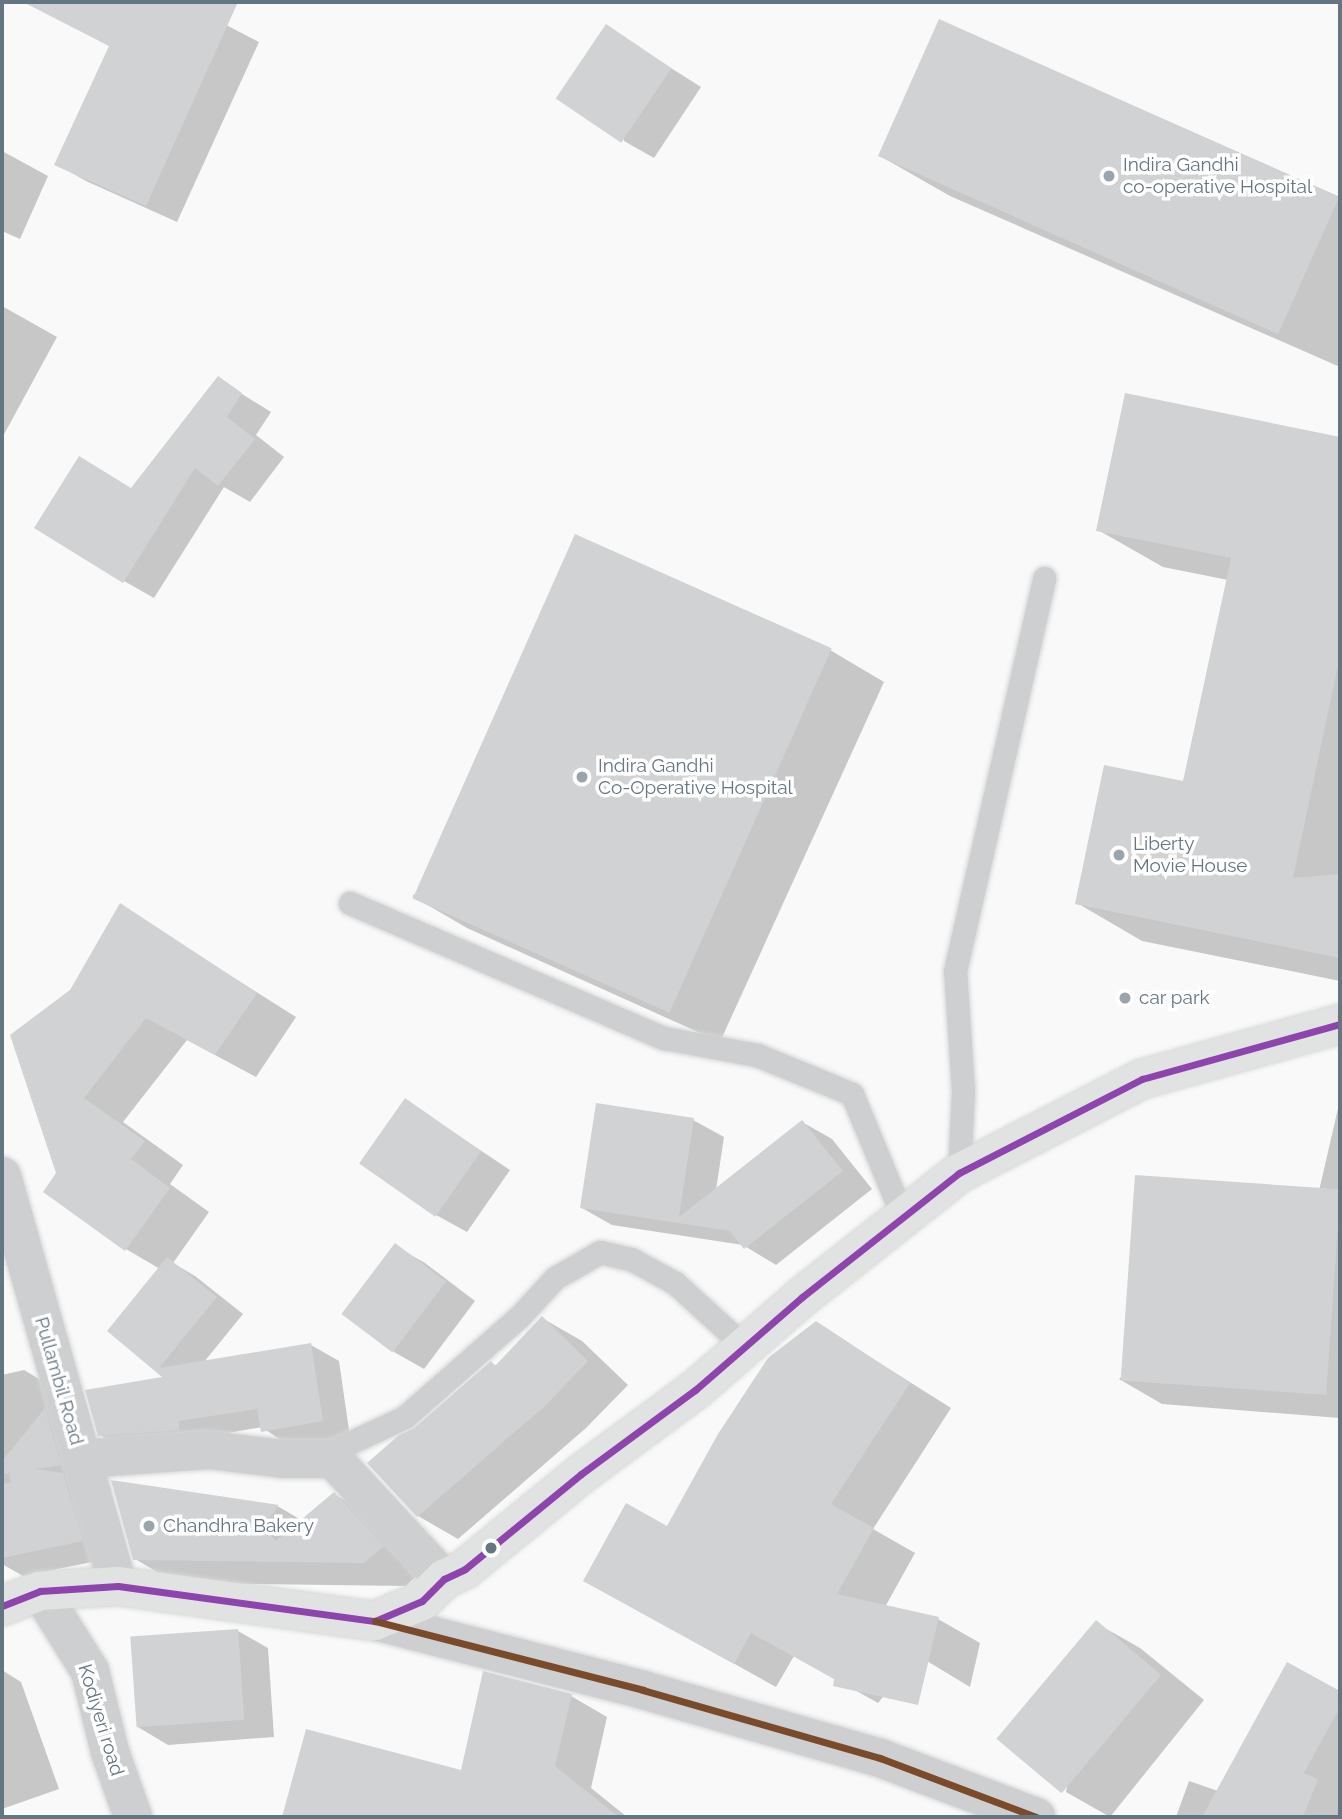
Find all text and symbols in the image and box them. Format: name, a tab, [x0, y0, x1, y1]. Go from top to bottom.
place label: Indira Gandhi co-operative Hospital	[1123, 154, 1312, 198]
marker: Indira Gandhi co-operative Hospital	[1101, 168, 1117, 184]
place label: Indira Gandhi Co-Operative Hospital	[598, 755, 793, 799]
marker: Indira Gandhi Co-Operative Hospital	[572, 767, 592, 787]
place label: Liberty Movie House	[1133, 833, 1248, 877]
marker: Liberty Movie House	[1111, 847, 1127, 863]
place label: car park	[1139, 987, 1210, 1009]
marker: car park	[1117, 990, 1133, 1006]
street label: Pullambil Road	[30, 1314, 88, 1448]
place label: Chandhra Bakery	[163, 1515, 314, 1537]
marker: Chandhra Bakery	[141, 1518, 157, 1534]
unlabelled marker	[484, 1541, 498, 1555]
street label: Kodiyeri road	[73, 1661, 129, 1779]

